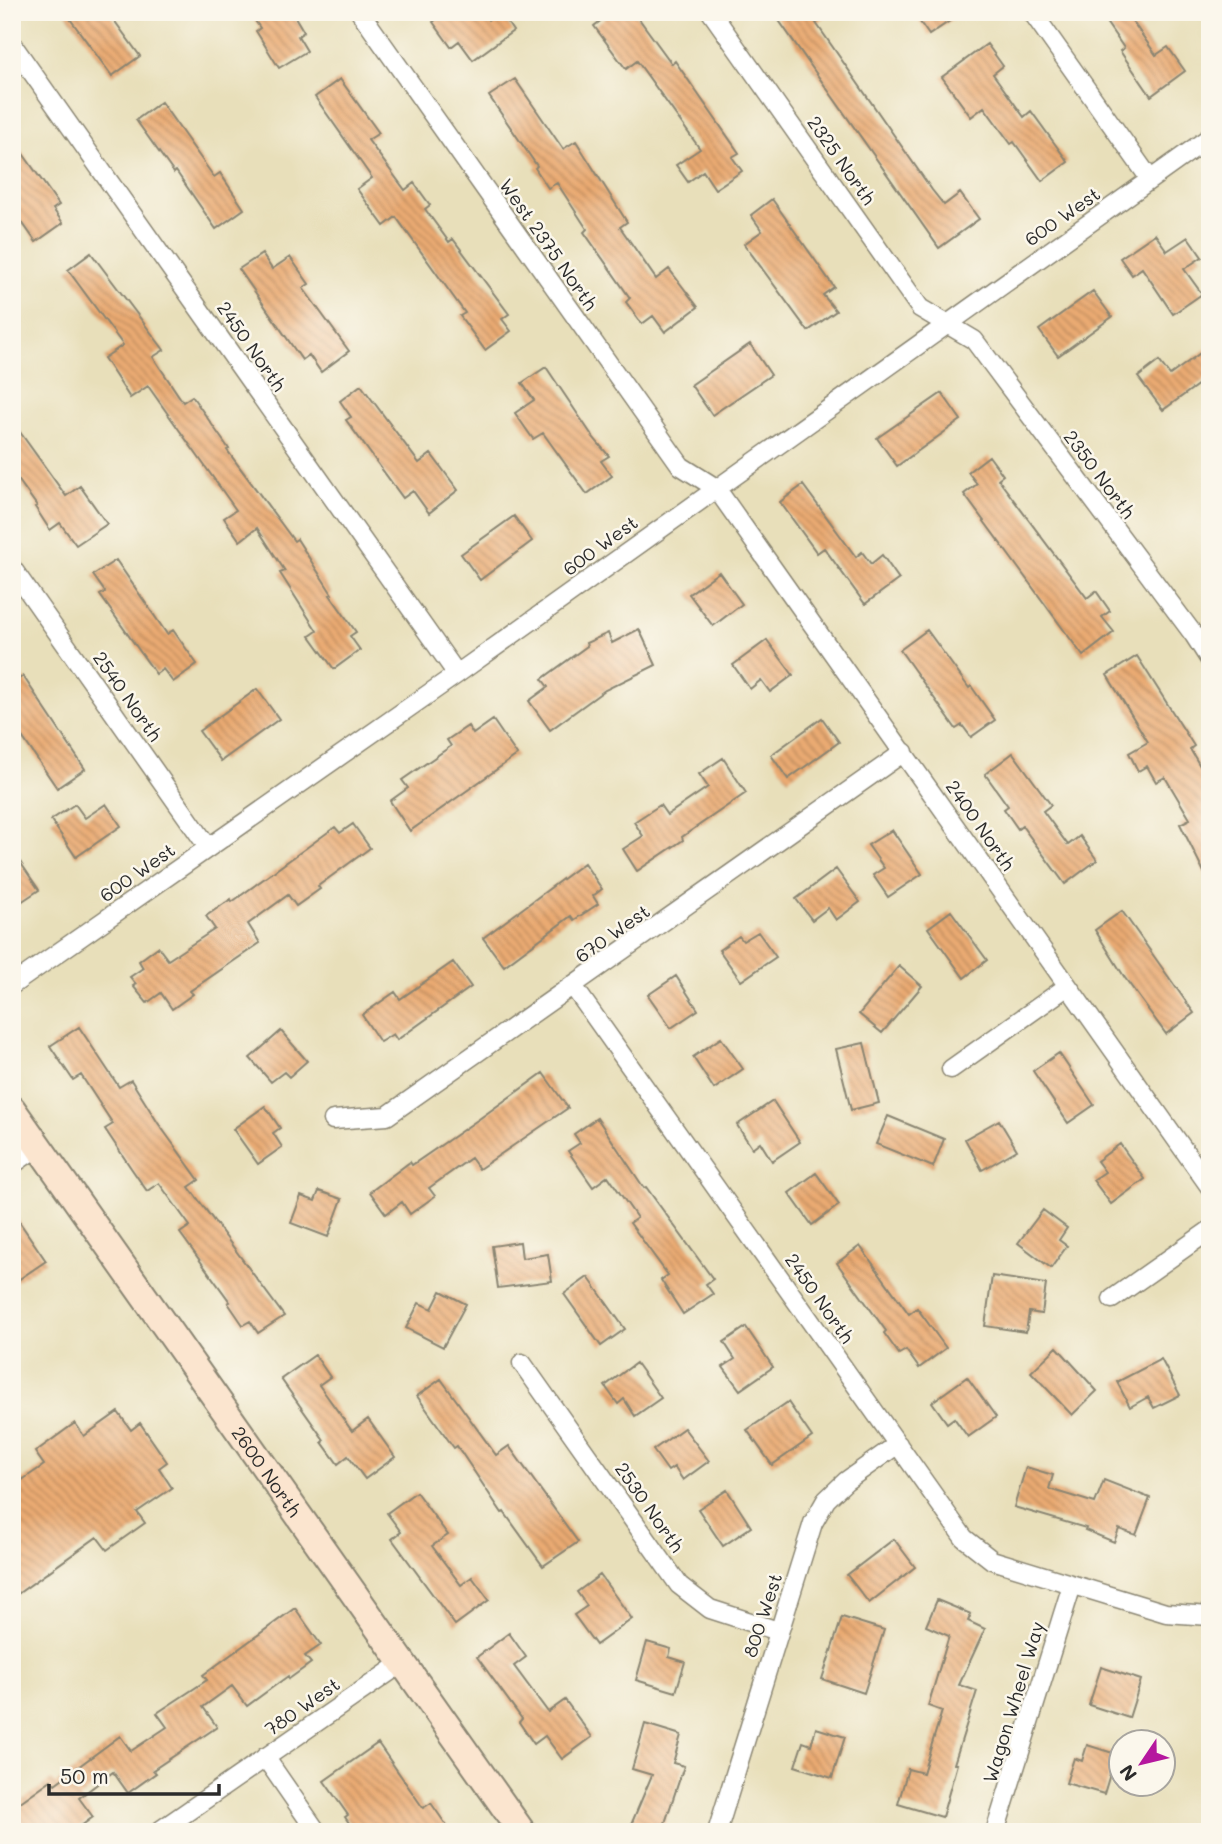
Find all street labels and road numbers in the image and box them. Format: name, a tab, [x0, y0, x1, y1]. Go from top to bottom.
street label: 2325 North	[802, 110, 882, 210]
street label: West 2375 North	[494, 173, 604, 315]
street label: 600 West	[1019, 181, 1105, 251]
street label: 2450 North	[212, 296, 292, 396]
street label: 2350 North	[1059, 425, 1141, 523]
street label: 600 West	[557, 509, 643, 581]
street label: 2540 North	[88, 646, 168, 746]
street label: 2400 North	[941, 775, 1021, 875]
street label: 600 West	[94, 837, 180, 907]
street label: 670 West	[570, 898, 654, 968]
street label: 2450 North	[780, 1248, 860, 1348]
street label: 2600 North	[227, 1421, 308, 1521]
street label: 2530 North	[610, 1457, 690, 1557]
street label: 800 West	[737, 1570, 787, 1660]
street label: Wagon Wheel Way	[977, 1618, 1049, 1786]
street label: 780 West	[260, 1671, 344, 1741]

